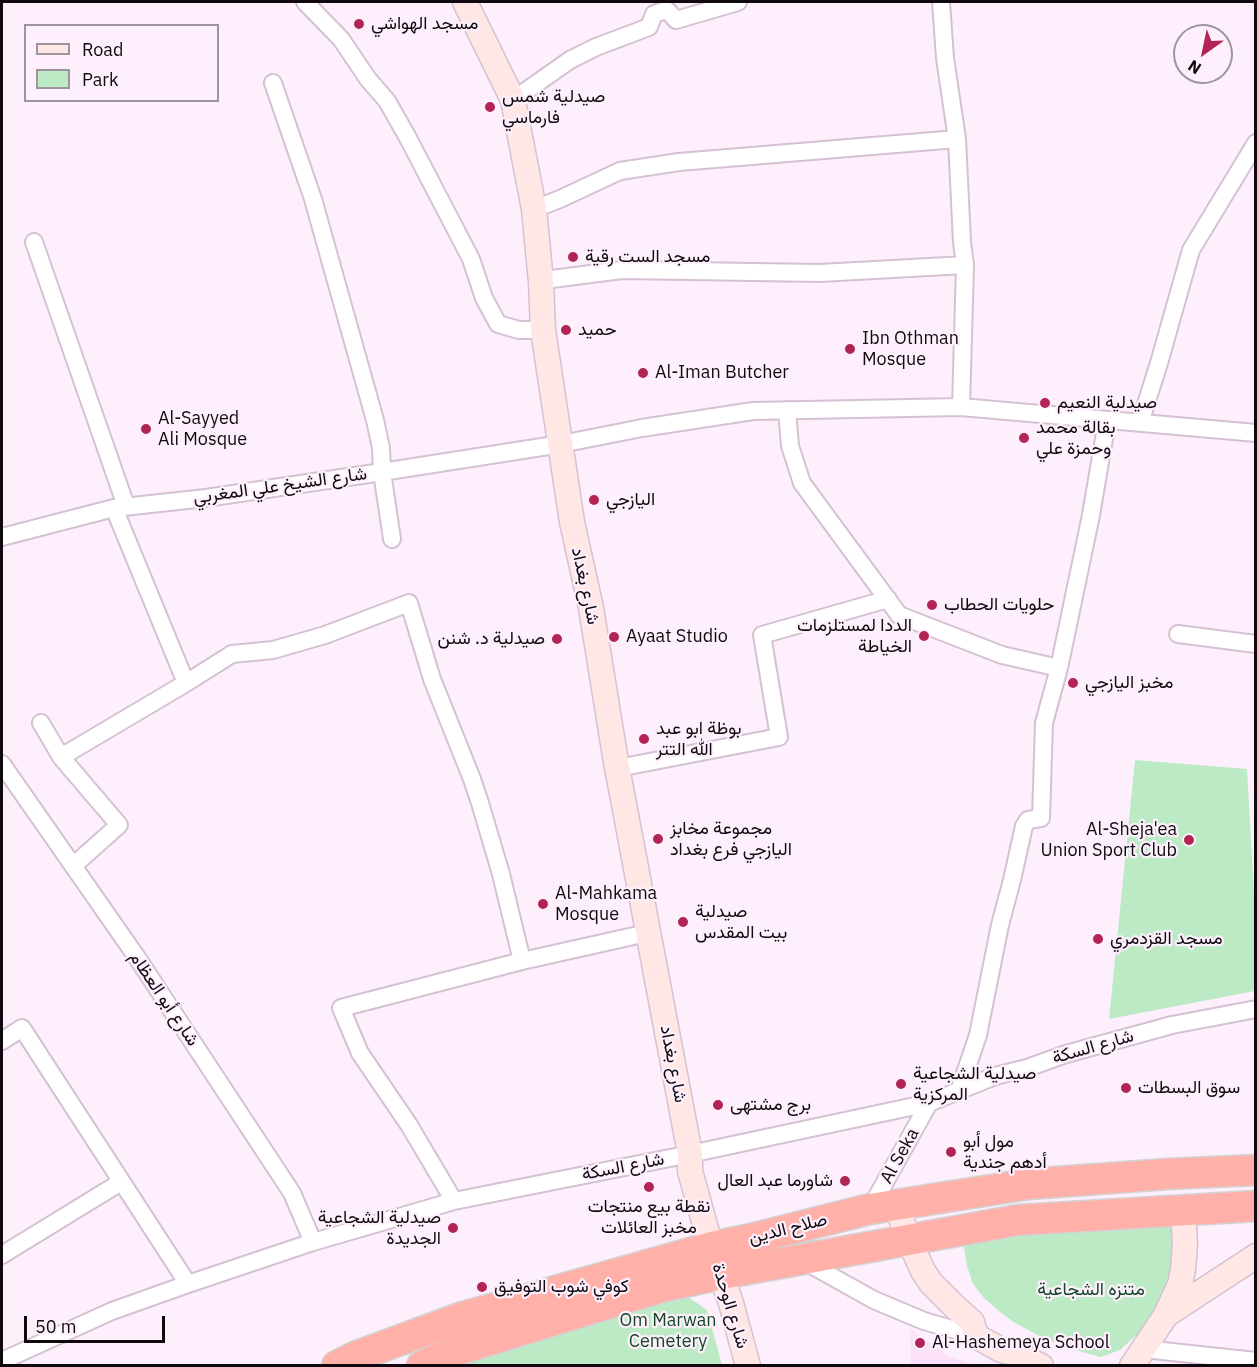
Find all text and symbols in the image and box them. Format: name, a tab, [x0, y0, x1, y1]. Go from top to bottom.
place label: مسجد الهواشي	[371, 13, 478, 35]
marker: مسجد الهواشي	[352, 17, 366, 31]
legend	[24, 24, 219, 102]
north arrow	[1173, 24, 1233, 84]
text: Road	[82, 38, 123, 61]
text: N	[1184, 56, 1205, 79]
text: Park	[82, 68, 118, 91]
place label: صيدلية شمس فارماسي	[502, 86, 605, 128]
marker: صيدلية شمس فارماسي	[483, 100, 497, 114]
place label: مسجد الست رقية	[585, 246, 710, 268]
marker: مسجد الست رقية	[566, 250, 580, 264]
place label: حميد	[578, 319, 616, 341]
marker: حميد	[559, 323, 573, 337]
place label: Ibn Othman Mosque	[862, 328, 959, 370]
marker: Ibn Othman Mosque	[843, 342, 857, 356]
place label: Al-Iman Butcher	[655, 362, 789, 384]
marker: Al-Iman Butcher	[636, 366, 650, 380]
place label: صيدلية النعيم	[1057, 392, 1157, 414]
marker: صيدلية النعيم	[1038, 396, 1052, 410]
place label: Al-Sayyed Ali Mosque	[158, 408, 247, 450]
place label: بقالة محمد وحمزة علي	[1036, 417, 1115, 460]
marker: Al-Sayyed Ali Mosque	[139, 422, 153, 436]
marker: بقالة محمد وحمزة علي	[1017, 431, 1031, 445]
street label: شارع الشيخ علي المغربي	[192, 463, 368, 509]
place label: اليازجي	[606, 489, 655, 511]
marker: اليازجي	[587, 493, 601, 507]
street label: شارع بغداد	[566, 545, 604, 627]
place label: حلويات الحطاب	[944, 594, 1054, 616]
marker: حلويات الحطاب	[925, 598, 939, 612]
place label: الددا لمستلزمات الخياطة	[797, 615, 912, 658]
place label: Ayaat Studio	[626, 626, 728, 648]
place label: صيدلية د. شنن	[438, 628, 545, 650]
marker: الددا لمستلزمات الخياطة	[917, 629, 931, 643]
marker: Ayaat Studio	[607, 630, 621, 644]
marker: صيدلية د. شنن	[550, 632, 564, 646]
place label: مخبز اليازجي	[1085, 672, 1173, 694]
marker: مخبز اليازجي	[1066, 676, 1080, 690]
place label: بوظة ابو عبد الله التتر	[656, 718, 742, 760]
marker: بوظة ابو عبد الله التتر	[637, 732, 651, 746]
place label: مجموعة مخابز اليازجي فرع بغداد	[670, 818, 792, 860]
place label: Al-Sheja'ea Union Sport Club	[1041, 819, 1177, 862]
marker: مجموعة مخابز اليازجي فرع بغداد	[651, 832, 665, 846]
marker: Al-Sheja'ea Union Sport Club	[1182, 833, 1196, 847]
place label: Al-Mahkama Mosque	[555, 883, 657, 926]
marker: Al-Mahkama Mosque	[536, 897, 550, 911]
place label: صيدلية بيت المقدس	[695, 901, 787, 944]
marker: صيدلية بيت المقدس	[676, 915, 690, 929]
place label: مسجد القزدمري	[1110, 928, 1223, 950]
marker: مسجد القزدمري	[1091, 932, 1105, 946]
street label: شارع أبو العظام	[124, 948, 204, 1050]
street label: شارع بغداد	[655, 1023, 691, 1105]
street label: شارع السكة	[1050, 1025, 1136, 1069]
place label: صيدلية الشجاعية المركزية	[913, 1063, 1036, 1106]
marker: صيدلية الشجاعية المركزية	[894, 1077, 908, 1091]
place label: سوق البسطات	[1138, 1077, 1240, 1099]
marker: سوق البسطات	[1119, 1081, 1133, 1095]
place label: برج مشتهى	[730, 1094, 811, 1116]
marker: برج مشتهى	[711, 1098, 725, 1112]
street label: Al Seka	[876, 1125, 924, 1187]
place label: مول أبو أدهم جندية	[963, 1131, 1047, 1174]
marker: مول أبو أدهم جندية	[944, 1145, 958, 1159]
street label: شارع السكة	[580, 1148, 666, 1186]
place label: شاورما عبد العال	[717, 1170, 833, 1192]
marker: شاورما عبد العال	[838, 1174, 852, 1188]
marker: نقطة بيع منتجات مخبز العائلات	[642, 1180, 656, 1194]
place label: نقطة بيع منتجات مخبز العائلات	[588, 1196, 710, 1238]
place label: صيدلية الشجاعية الجديدة	[318, 1207, 441, 1250]
street label: صلاح الدين	[746, 1209, 830, 1249]
marker: صيدلية الشجاعية الجديدة	[446, 1221, 460, 1235]
street label: شارع الوحدة	[707, 1261, 753, 1351]
place label: كوفي شوب التوفيق	[494, 1276, 629, 1298]
park label: متنزه الشجاعية	[1037, 1279, 1145, 1301]
marker: كوفي شوب التوفيق	[475, 1280, 489, 1294]
scale bar	[27, 1304, 168, 1342]
park label: Om Marwan Cemetery	[619, 1310, 717, 1352]
text: 50 m	[35, 1315, 77, 1338]
place label: Al-Hashemeya School	[932, 1332, 1110, 1354]
marker: Al-Hashemeya School	[913, 1336, 927, 1350]

